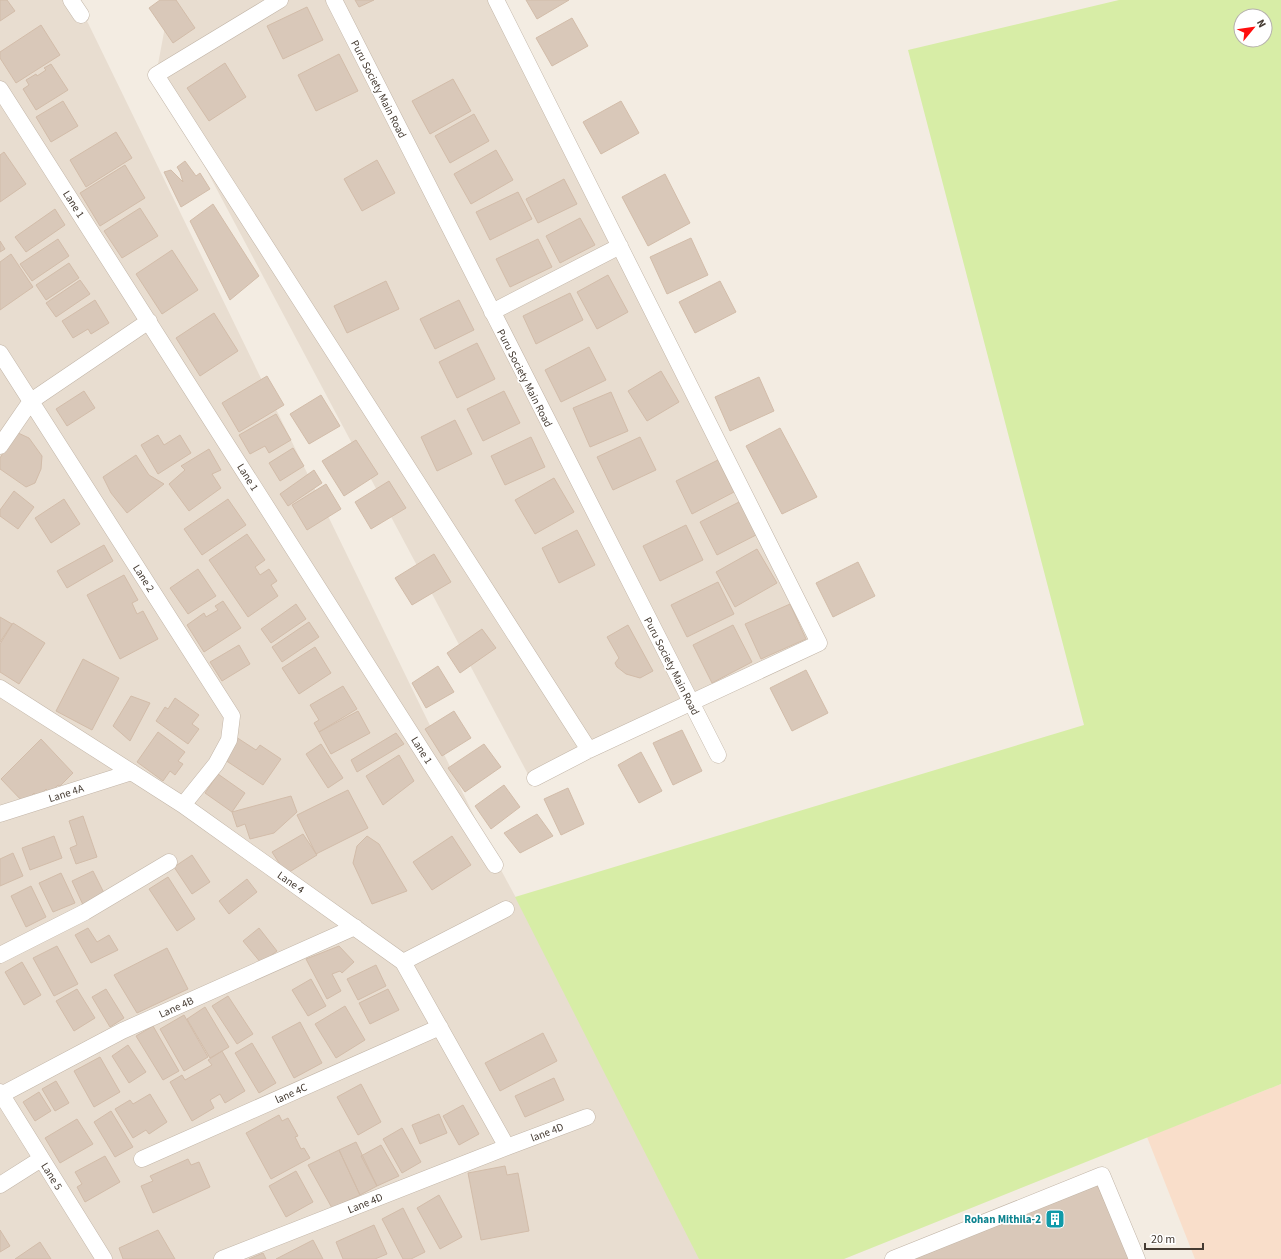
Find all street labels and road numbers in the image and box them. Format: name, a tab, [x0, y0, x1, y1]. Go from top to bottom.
street label: Puru Society Main Road	[347, 38, 410, 141]
street label: Lane 1	[59, 188, 88, 221]
street label: Puru Society Main Road	[493, 327, 556, 430]
street label: Lane 1	[233, 461, 262, 494]
street label: Lane 2	[129, 562, 158, 595]
street label: Puru Society Main Road	[640, 615, 703, 718]
street label: Lane 1	[407, 734, 436, 767]
street label: Lane 4A	[47, 781, 86, 806]
street label: Lane 4	[274, 868, 308, 897]
street label: Lane 4B	[156, 993, 196, 1022]
street label: lane 4C	[273, 1080, 310, 1107]
street label: lane 4D	[528, 1119, 566, 1146]
street label: Lane 5	[37, 1160, 66, 1193]
street label: Lane 4D	[345, 1190, 385, 1217]

